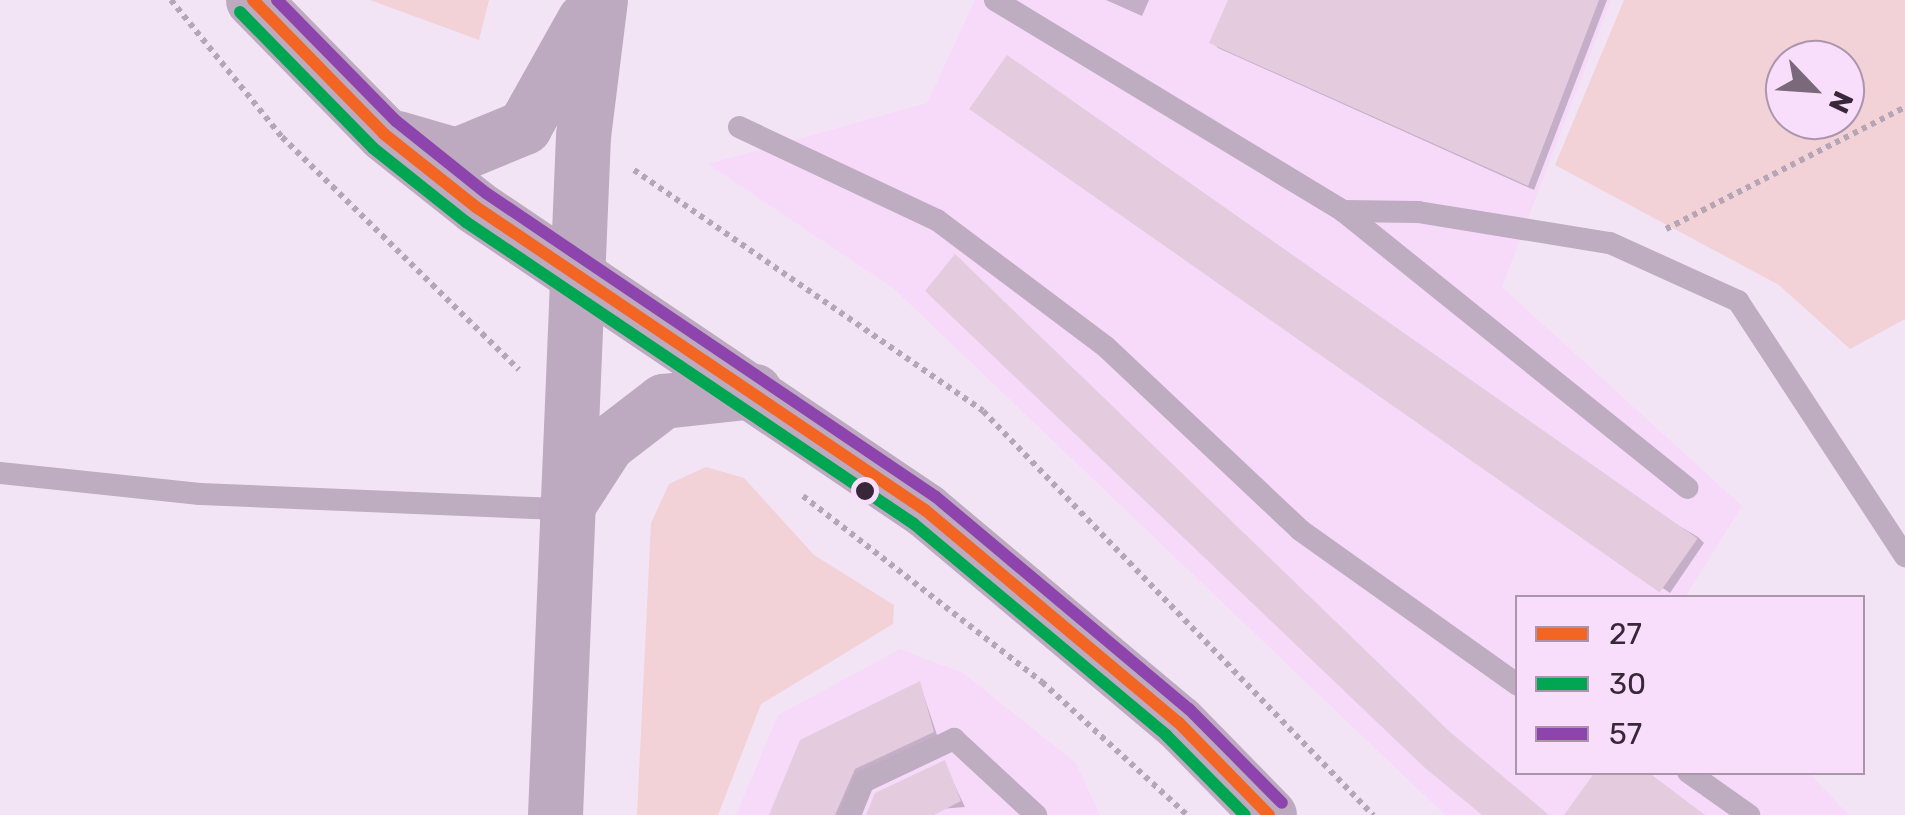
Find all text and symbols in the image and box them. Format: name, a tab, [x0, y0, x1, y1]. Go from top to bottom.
north arrow	[1765, 40, 1865, 140]
text: N	[1822, 86, 1860, 118]
unlabelled marker	[855, 481, 875, 501]
legend	[1515, 595, 1865, 775]
text: 27	[1609, 616, 1642, 652]
text: 30	[1609, 666, 1646, 702]
text: 57	[1609, 716, 1642, 752]

